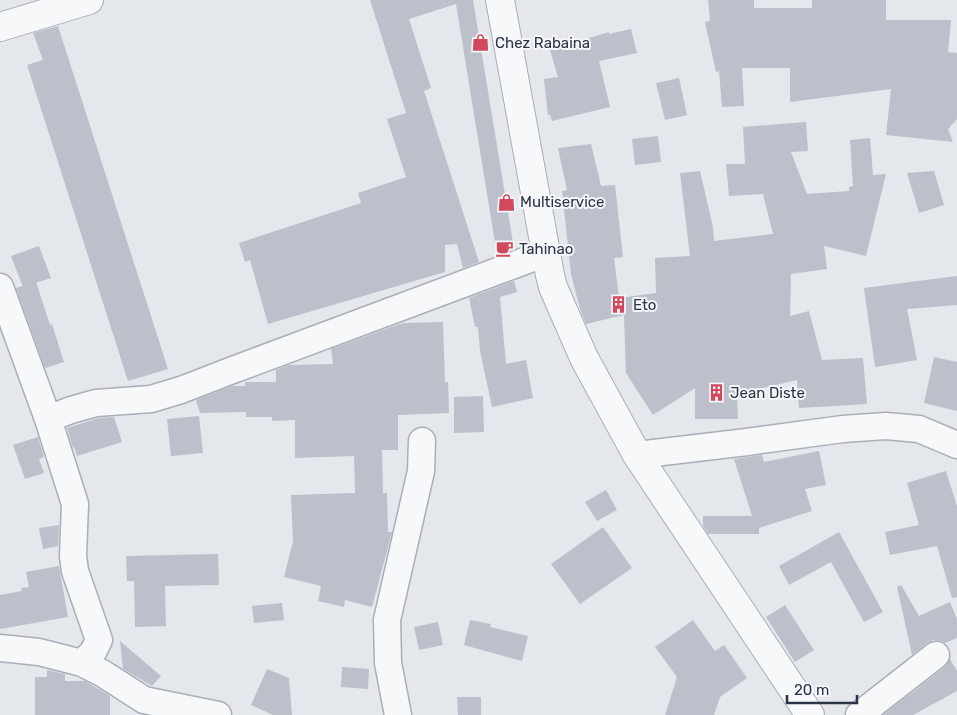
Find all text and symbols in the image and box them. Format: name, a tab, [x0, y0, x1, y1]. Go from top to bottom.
shop icon: Chez Rabaina	[471, 33, 491, 53]
place label: Chez Rabaina	[495, 34, 590, 52]
shop icon: Multiservice	[496, 192, 516, 212]
place label: Multiservice	[520, 193, 604, 211]
cafe icon: Tahinao	[495, 239, 515, 259]
place label: Tahinao	[519, 240, 573, 258]
building icon: Eto	[609, 295, 629, 315]
place label: Eto	[633, 296, 656, 314]
building icon: Jean Diste	[706, 383, 726, 403]
place label: Jean Diste	[730, 384, 805, 402]
scale bar	[787, 672, 857, 704]
text: 20 m	[794, 681, 829, 699]

